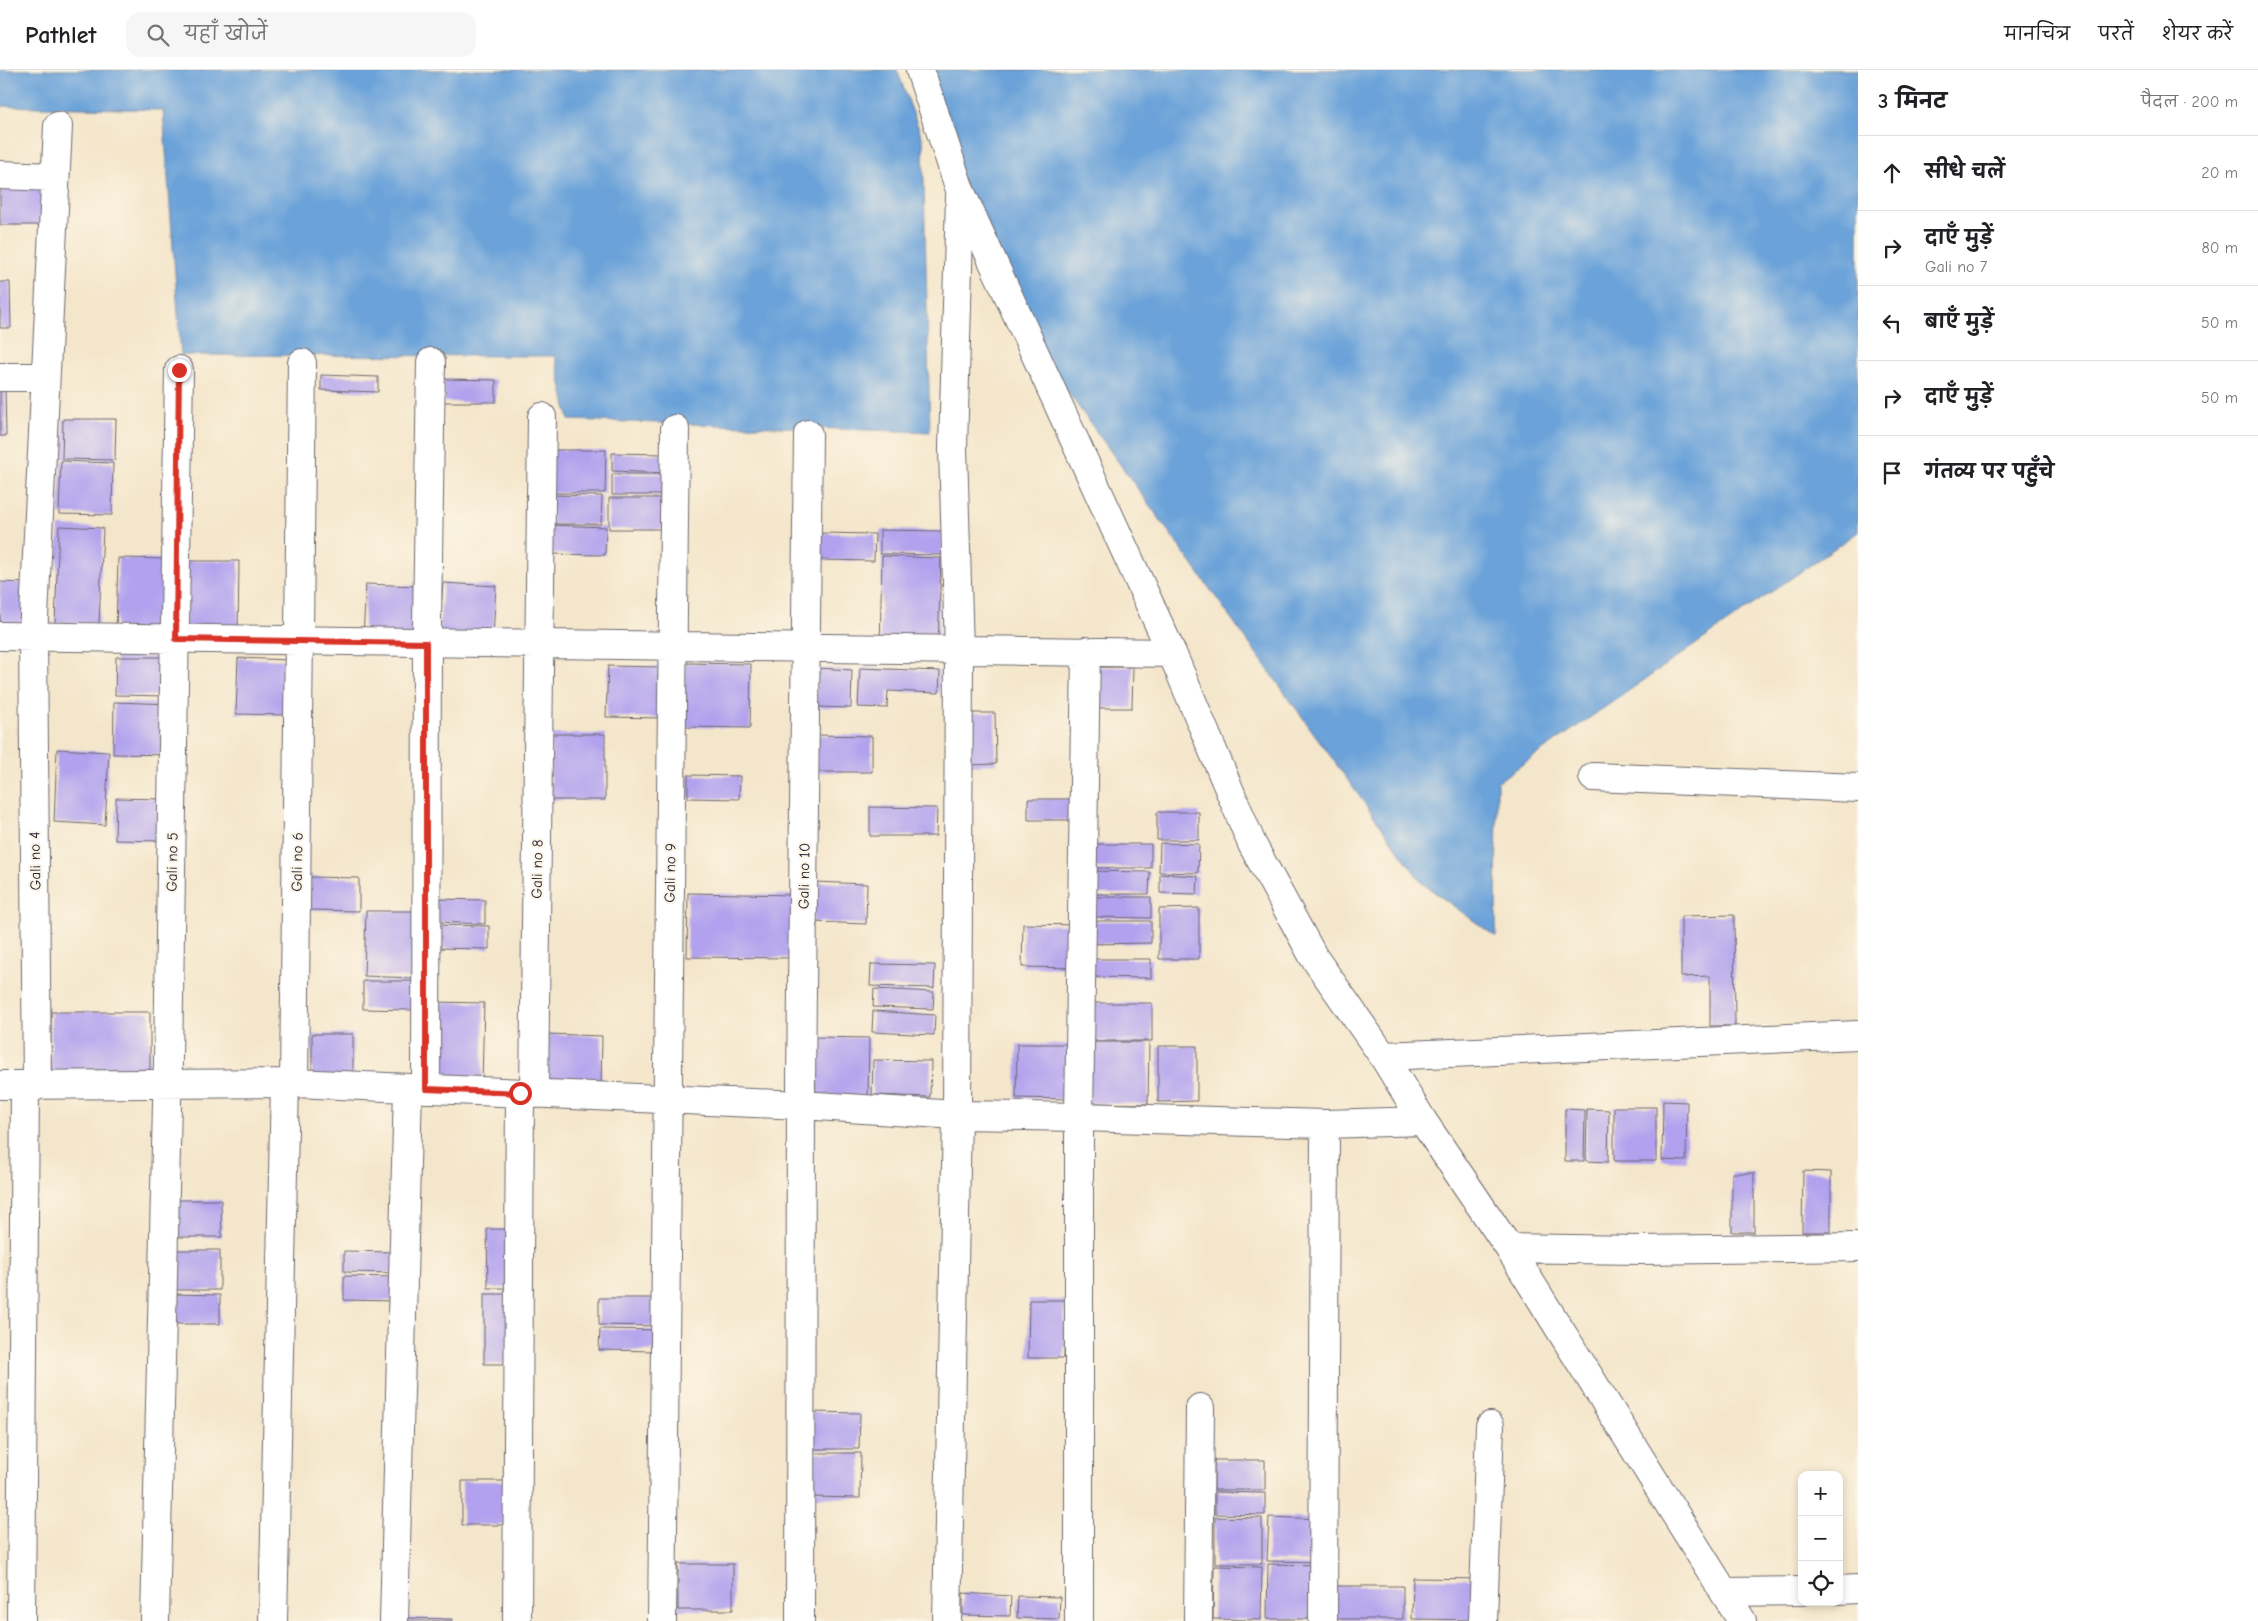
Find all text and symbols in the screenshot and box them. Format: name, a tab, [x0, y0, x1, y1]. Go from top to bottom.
search box	[126, 12, 476, 57]
text: Pathlet	[25, 21, 96, 49]
icon: search	[144, 21, 172, 49]
text: यहाँ खोजें	[184, 23, 267, 45]
text: मानचित्र	[2004, 24, 2070, 45]
text: परतें	[2098, 24, 2134, 45]
text: शेयर करें	[2162, 24, 2233, 45]
text: 3 मिनट	[1878, 89, 1947, 113]
text: पैदल · 200 m	[2141, 93, 2238, 111]
icon: ahead	[1878, 159, 1906, 187]
text: सीधे चलें	[1925, 161, 2005, 183]
text: 20 m	[2201, 164, 2238, 182]
text: दाएँ मुड़ें	[1925, 227, 1993, 249]
icon: right	[1878, 234, 1906, 262]
text: 80 m	[2201, 239, 2238, 257]
text: Gali no 7	[1925, 258, 1987, 276]
icon: left	[1878, 309, 1906, 337]
text: बाएँ मुड़ें	[1925, 311, 1994, 333]
text: 50 m	[2201, 314, 2238, 332]
route end	[168, 359, 191, 382]
icon: right	[1878, 384, 1906, 412]
text: दाएँ मुड़ें	[1925, 386, 1993, 408]
text: 50 m	[2201, 389, 2238, 407]
icon: arrive	[1878, 459, 1906, 487]
text: गंतव्य पर पहुँचे	[1925, 461, 2054, 483]
street label: Gali no 4	[25, 832, 45, 890]
street label: Gali no 5	[162, 832, 182, 892]
street label: Gali no 6	[287, 832, 307, 892]
street label: Gali no 8	[527, 839, 547, 899]
street label: Gali no 9	[660, 843, 680, 903]
street label: Gali no 10	[794, 843, 814, 909]
route start	[509, 1082, 532, 1105]
map controls	[1798, 1471, 1843, 1606]
button: +	[1798, 1471, 1843, 1516]
button: −	[1798, 1516, 1843, 1561]
button: locate	[1798, 1561, 1843, 1606]

